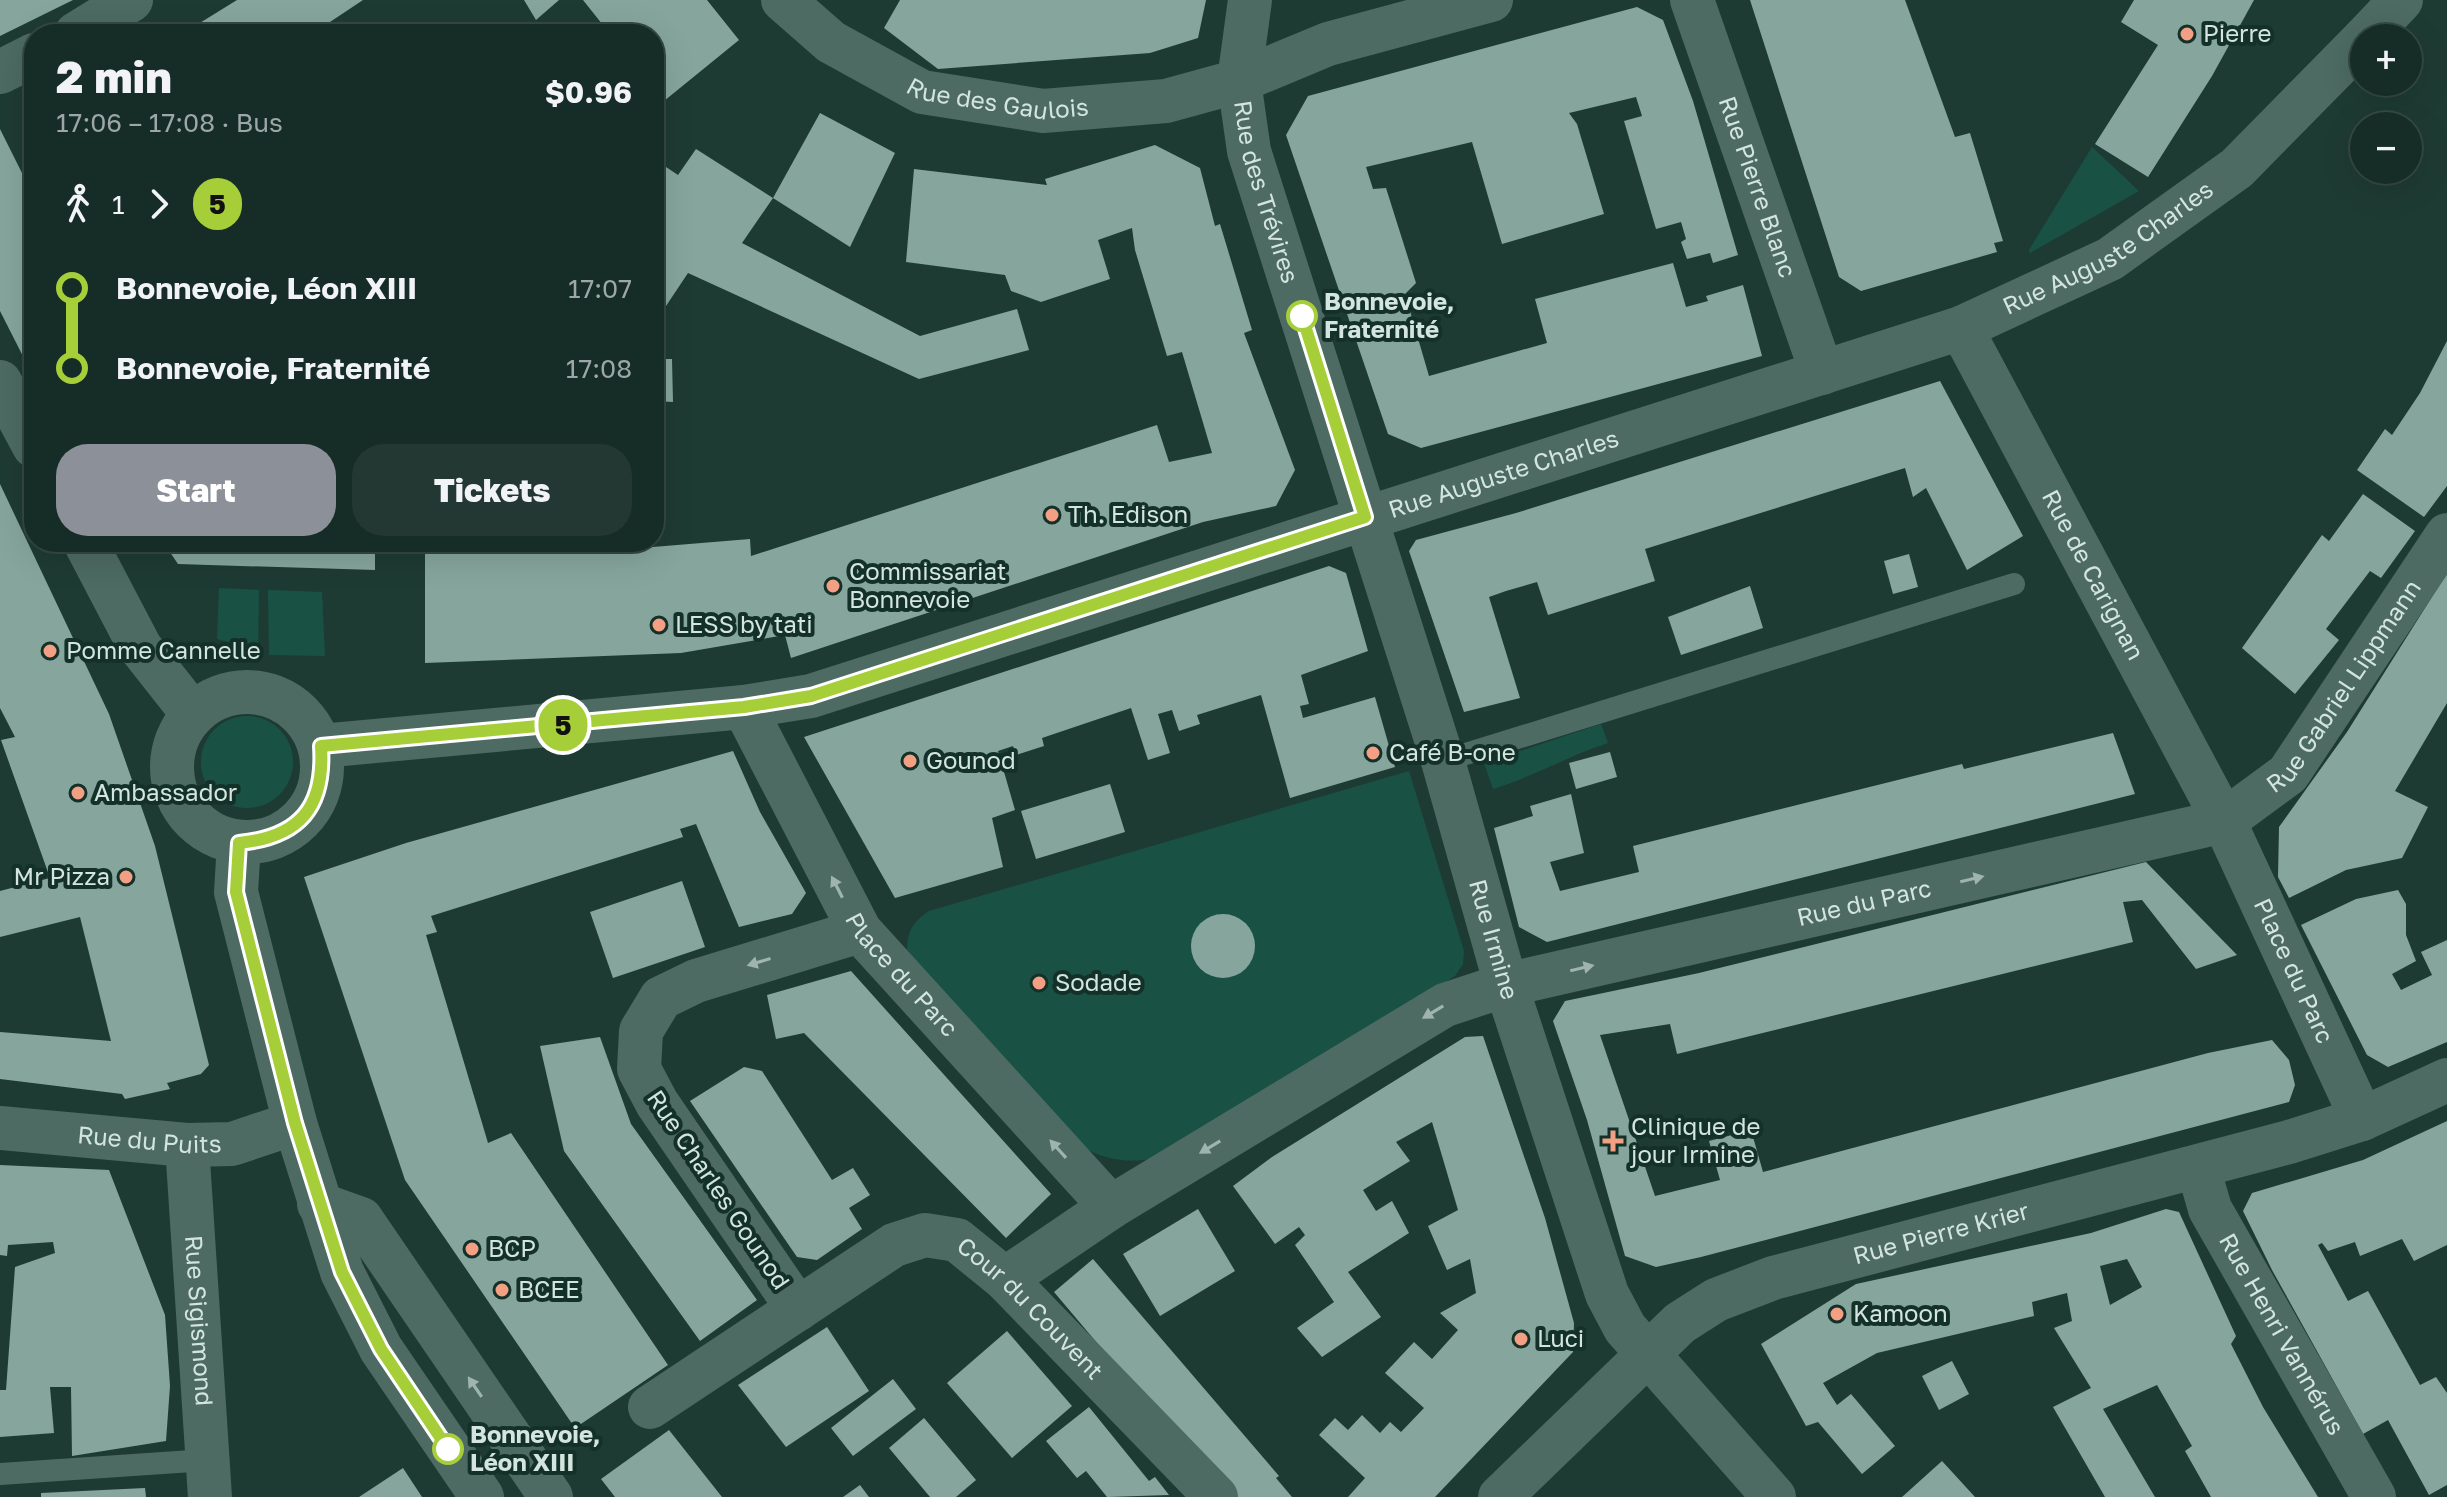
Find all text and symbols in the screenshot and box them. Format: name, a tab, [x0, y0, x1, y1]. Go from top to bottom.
place label: Pierre	[2203, 18, 2271, 47]
map controls	[2350, 24, 2422, 184]
button: +	[2350, 24, 2422, 96]
marker: Pierre	[2178, 25, 2196, 43]
text: 2 min	[56, 50, 172, 103]
street label: Rue des Gaulois	[902, 71, 1090, 125]
text: $0.96	[545, 74, 632, 110]
street label: Rue Pierre Blanc	[1714, 92, 1804, 281]
street label: Rue des Trévires	[1229, 98, 1306, 286]
text: 17:06 – 17:08 · Bus	[56, 107, 283, 138]
button: −	[2350, 112, 2422, 184]
street label: Rue Auguste Charles	[1998, 174, 2218, 320]
icon: walk	[56, 182, 100, 226]
icon: forward	[137, 182, 181, 226]
text: 5	[209, 187, 226, 220]
text: 1	[112, 189, 125, 220]
text: Bonnevoie, Léon XIII	[116, 270, 417, 306]
text: 17:07	[568, 273, 632, 304]
place label: Bonnevoie, Fraternité	[1324, 286, 1454, 343]
marker: Bonnevoie, Fraternité	[1287, 301, 1317, 331]
text: Bonnevoie, Fraternité	[116, 350, 430, 386]
text: 17:08	[566, 353, 632, 384]
street label: Rue Auguste Charles	[1384, 423, 1622, 523]
button: Start	[56, 444, 336, 536]
button: Tickets	[352, 444, 632, 536]
street label: Rue de Carignan	[2037, 484, 2151, 664]
place label: Th. Edison	[1068, 499, 1188, 528]
marker: Th. Edison	[1043, 506, 1061, 524]
place label: Commissariat Bonnevoie	[849, 556, 1006, 613]
street label: Rue Gabriel Lippmann	[2260, 574, 2426, 798]
marker: Commissariat Bonnevoie	[824, 577, 842, 595]
place label: LESS by tati	[675, 609, 813, 638]
marker: LESS by tati	[650, 616, 668, 634]
place label: Pomme Cannelle	[66, 635, 261, 664]
marker: Pomme Cannelle	[41, 642, 59, 660]
line badge: 5	[537, 699, 589, 751]
text: 5	[554, 708, 572, 741]
place label: Café B-one	[1389, 737, 1516, 766]
marker: Café B-one	[1364, 744, 1382, 762]
place label: Gounod	[926, 745, 1016, 774]
marker: Gounod	[901, 752, 919, 770]
place label: Ambassador	[94, 777, 237, 806]
marker: Ambassador	[69, 784, 87, 802]
place label: Mr Pizza	[14, 861, 110, 890]
marker: Mr Pizza	[117, 868, 135, 886]
street label: Rue du Parc	[1794, 872, 1934, 931]
one-way arrow	[1959, 872, 1984, 885]
one-way arrow	[831, 876, 844, 899]
street label: Rue Irmine	[1464, 876, 1526, 1003]
street label: Place du Parc	[2249, 893, 2341, 1047]
street label: Place du Parc	[840, 907, 965, 1042]
one-way arrow	[746, 956, 770, 969]
one-way arrow	[1569, 961, 1594, 974]
place label: Sodade	[1055, 967, 1142, 996]
marker: Sodade	[1030, 974, 1048, 992]
one-way arrow	[1422, 1005, 1444, 1019]
street label: Rue Charles Gounod	[642, 1084, 797, 1294]
place label: Clinique de jour Irmine	[1630, 1111, 1761, 1168]
street label: Rue du Puits	[76, 1119, 222, 1158]
marker: Clinique de jour Irmine	[1602, 1130, 1624, 1152]
one-way arrow	[1199, 1139, 1221, 1153]
one-way arrow	[1050, 1140, 1068, 1159]
street label: Rue Pierre Krier	[1850, 1195, 2032, 1269]
street label: Rue Henri Vannérus	[2214, 1228, 2352, 1440]
street label: Cour du Couvent	[952, 1230, 1110, 1385]
place label: BCP	[488, 1233, 536, 1262]
street label: Rue Sigismond	[180, 1234, 220, 1407]
marker: BCP	[463, 1240, 481, 1258]
place label: BCEE	[518, 1274, 580, 1303]
marker: BCEE	[493, 1281, 511, 1299]
place label: Kamoon	[1853, 1298, 1948, 1327]
marker: Kamoon	[1828, 1305, 1846, 1323]
place label: Luci	[1537, 1323, 1584, 1352]
marker: Luci	[1512, 1330, 1530, 1348]
one-way arrow	[468, 1376, 483, 1397]
place label: Bonnevoie, Léon XIII	[470, 1419, 600, 1476]
marker: Bonnevoie, Léon XIII	[433, 1434, 463, 1464]

